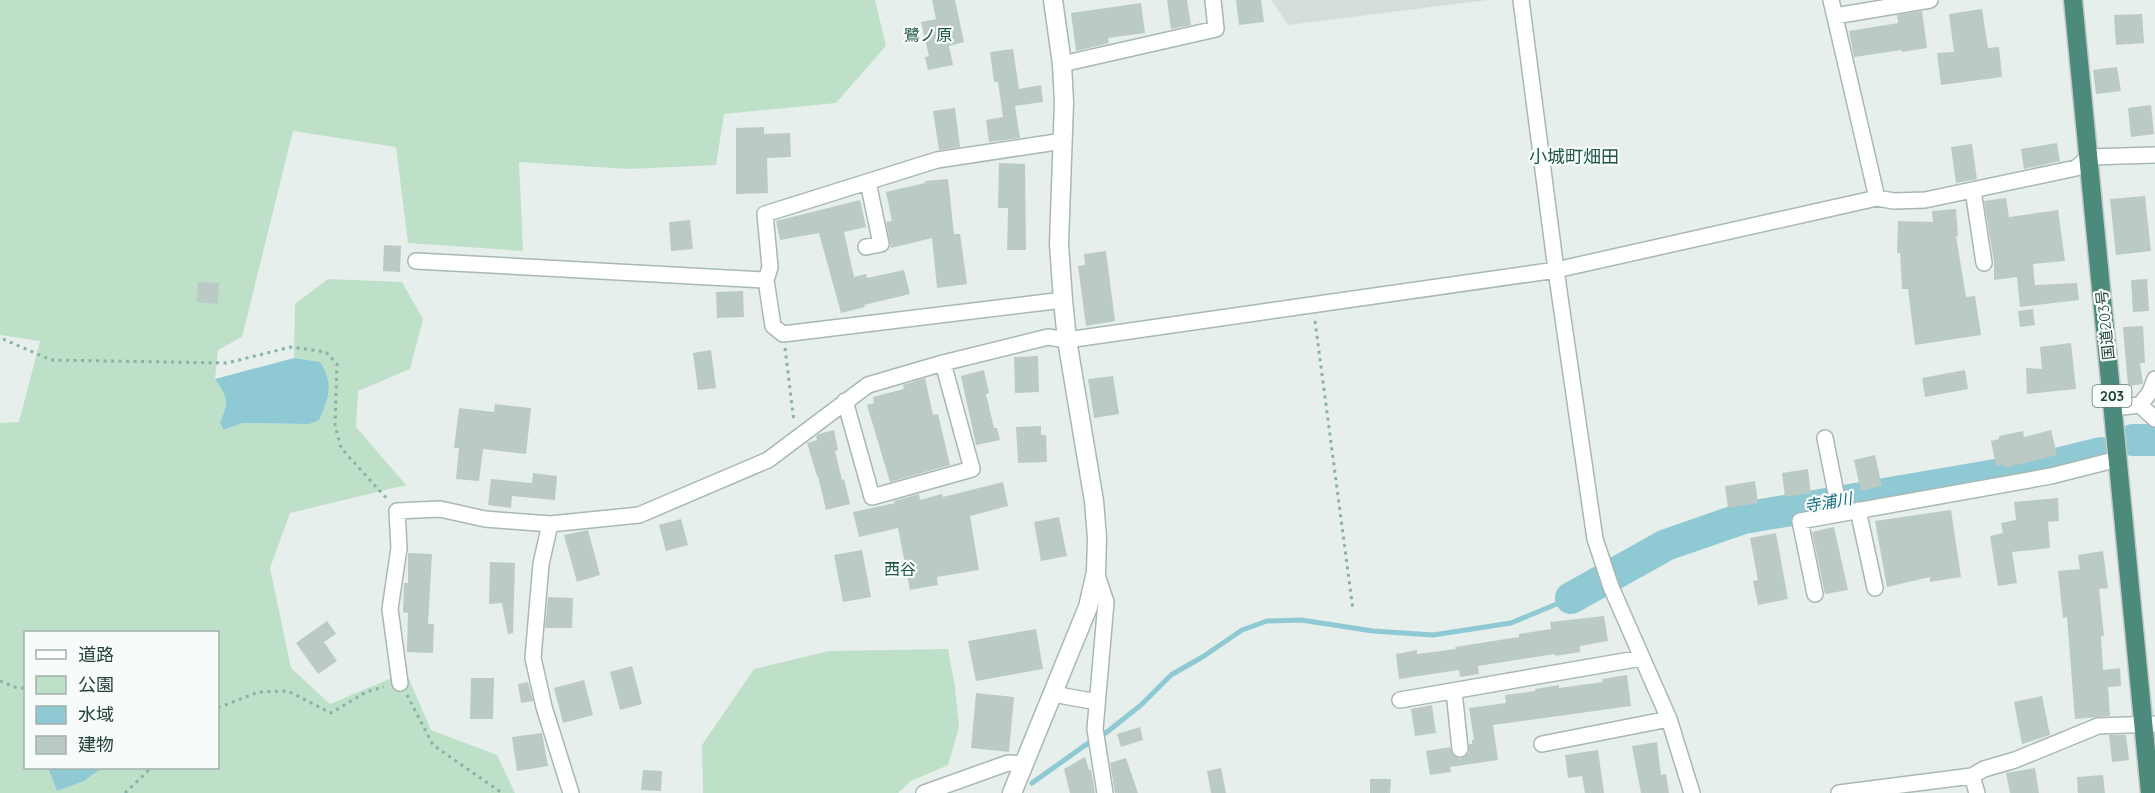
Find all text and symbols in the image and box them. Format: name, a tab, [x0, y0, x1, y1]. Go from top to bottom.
district label: 鷺ノ原	[904, 25, 952, 45]
district label: 小城町畑田	[1529, 145, 1619, 168]
street label: 国道203号	[2092, 289, 2118, 361]
road number: 203	[2092, 385, 2132, 407]
water label: 寺浦川	[1803, 488, 1855, 516]
district label: 西谷	[884, 559, 916, 579]
legend	[24, 631, 219, 769]
text: 道路	[78, 643, 114, 666]
text: 公園	[78, 673, 114, 696]
text: 水域	[78, 703, 114, 726]
text: 建物	[78, 733, 114, 756]

